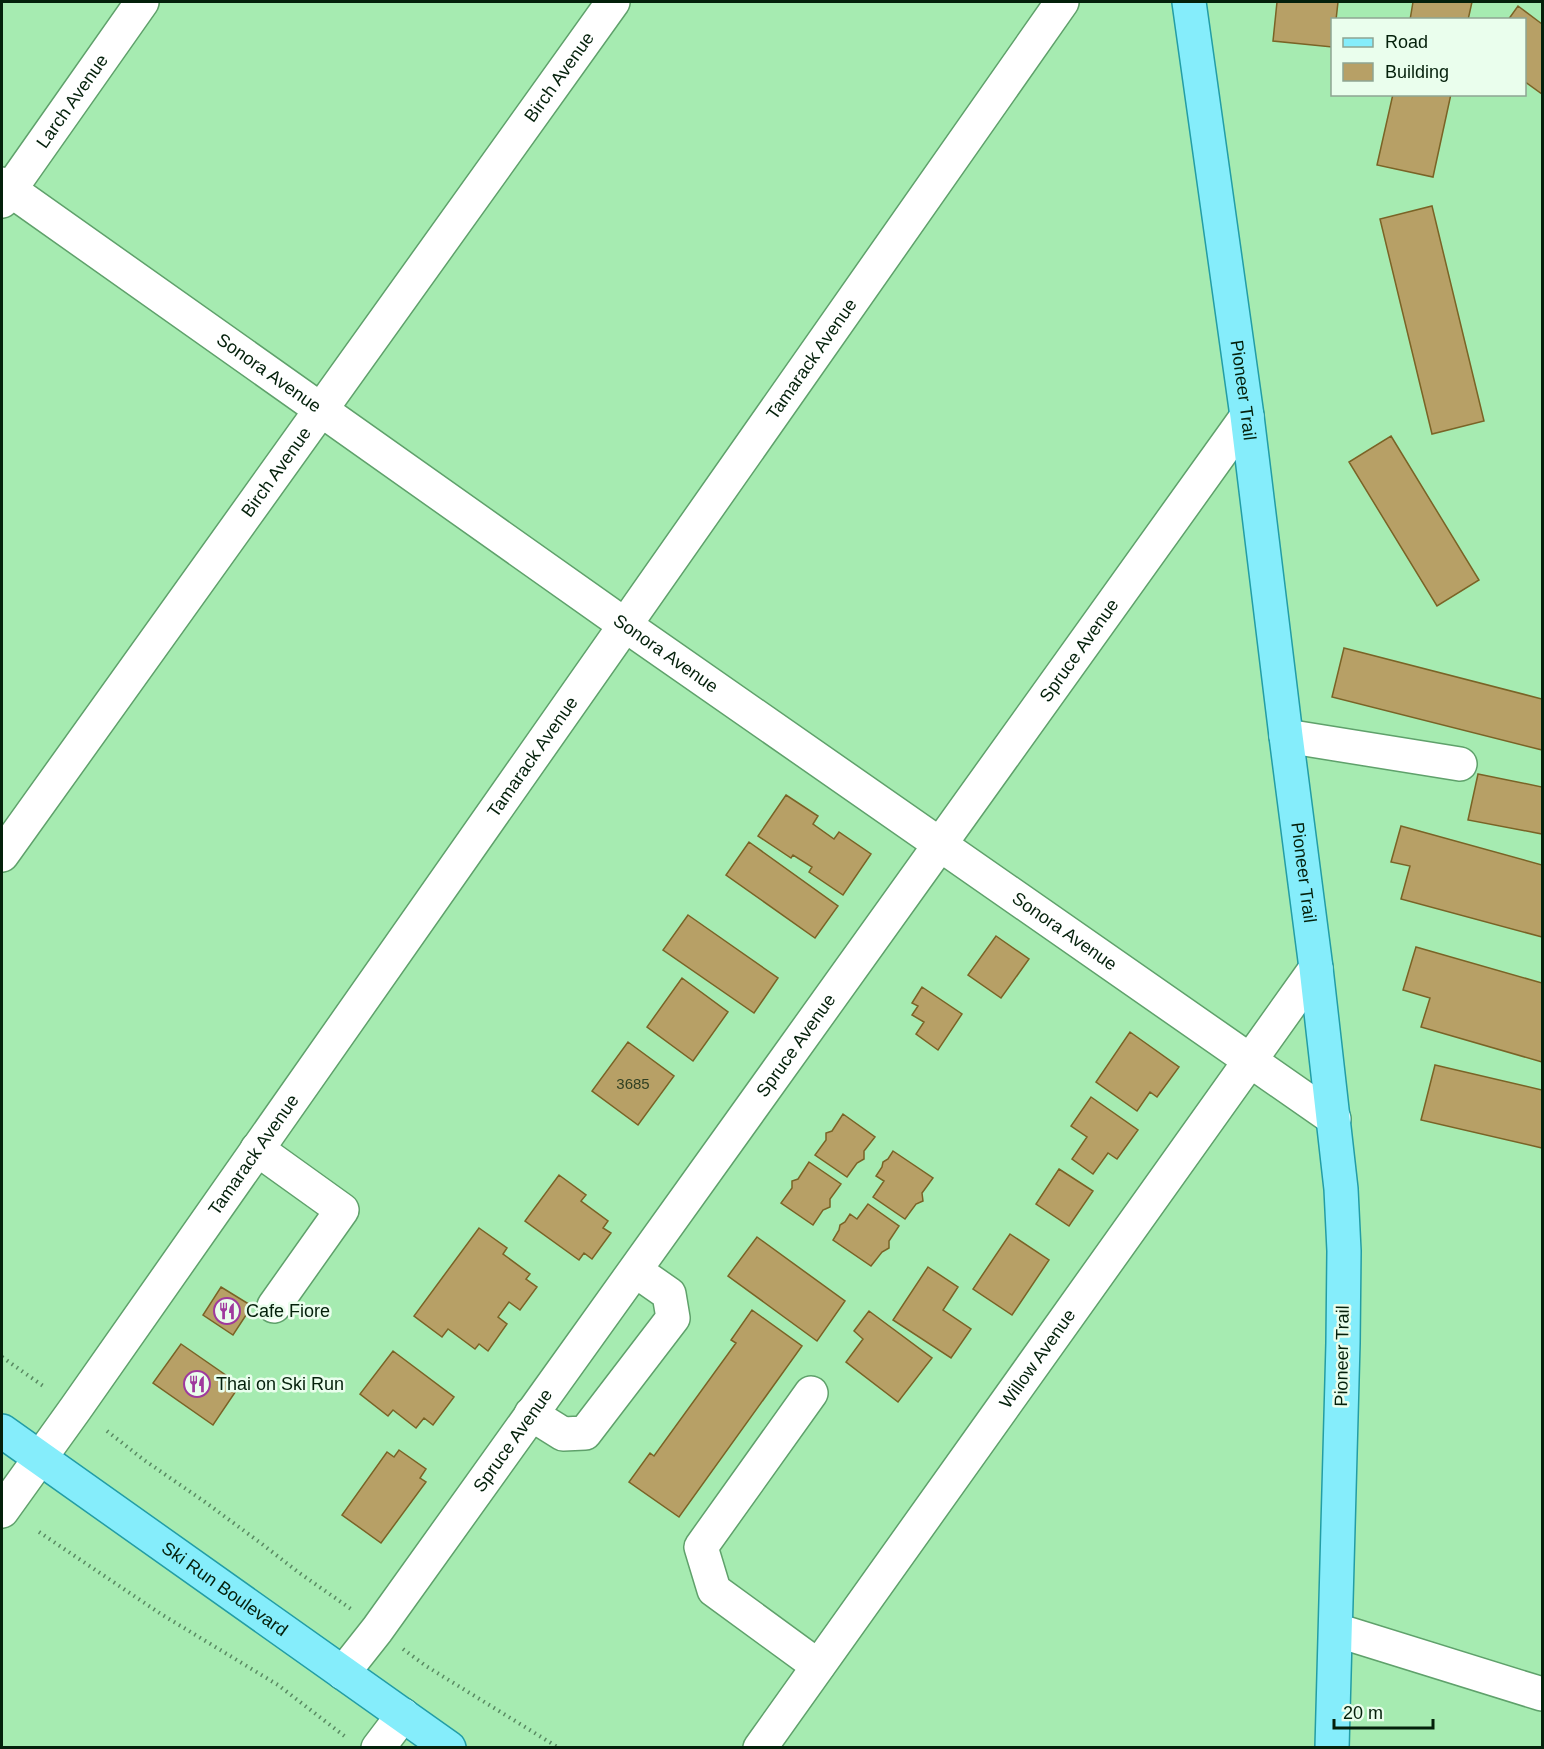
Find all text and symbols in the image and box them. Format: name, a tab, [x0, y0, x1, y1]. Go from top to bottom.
legend	[1331, 18, 1526, 96]
street label: Birch Avenue	[520, 28, 598, 126]
text: Road	[1385, 32, 1428, 52]
street label: Larch Avenue	[32, 51, 112, 152]
text: Building	[1385, 62, 1449, 82]
street label: Tamarack Avenue	[762, 295, 861, 423]
street label: Sonora Avenue	[213, 329, 325, 417]
street label: Pioneer Trail	[1226, 339, 1260, 442]
street label: Birch Avenue	[237, 423, 315, 521]
street label: Spruce Avenue	[1035, 595, 1123, 706]
street label: Sonora Avenue	[610, 610, 722, 697]
street label: Tamarack Avenue	[483, 693, 582, 821]
street label: Pioneer Trail	[1287, 821, 1320, 924]
street label: Sonora Avenue	[1008, 888, 1121, 975]
street label: Spruce Avenue	[752, 990, 840, 1101]
house number: 3685	[616, 1075, 650, 1092]
street label: Tamarack Avenue	[204, 1091, 303, 1219]
restaurant icon: Cafe Fiore	[212, 1296, 242, 1326]
place label: Cafe Fiore	[246, 1301, 330, 1321]
street label: Willow Avenue	[995, 1305, 1079, 1412]
street label: Pioneer Trail	[1331, 1305, 1353, 1407]
restaurant icon: Thai on Ski Run	[182, 1369, 212, 1399]
place label: Thai on Ski Run	[216, 1374, 344, 1394]
street label: Spruce Avenue	[469, 1385, 556, 1496]
street label: Ski Run Boulevard	[158, 1538, 291, 1640]
scale bar	[1334, 1692, 1433, 1730]
text: 20 m	[1343, 1703, 1383, 1723]

